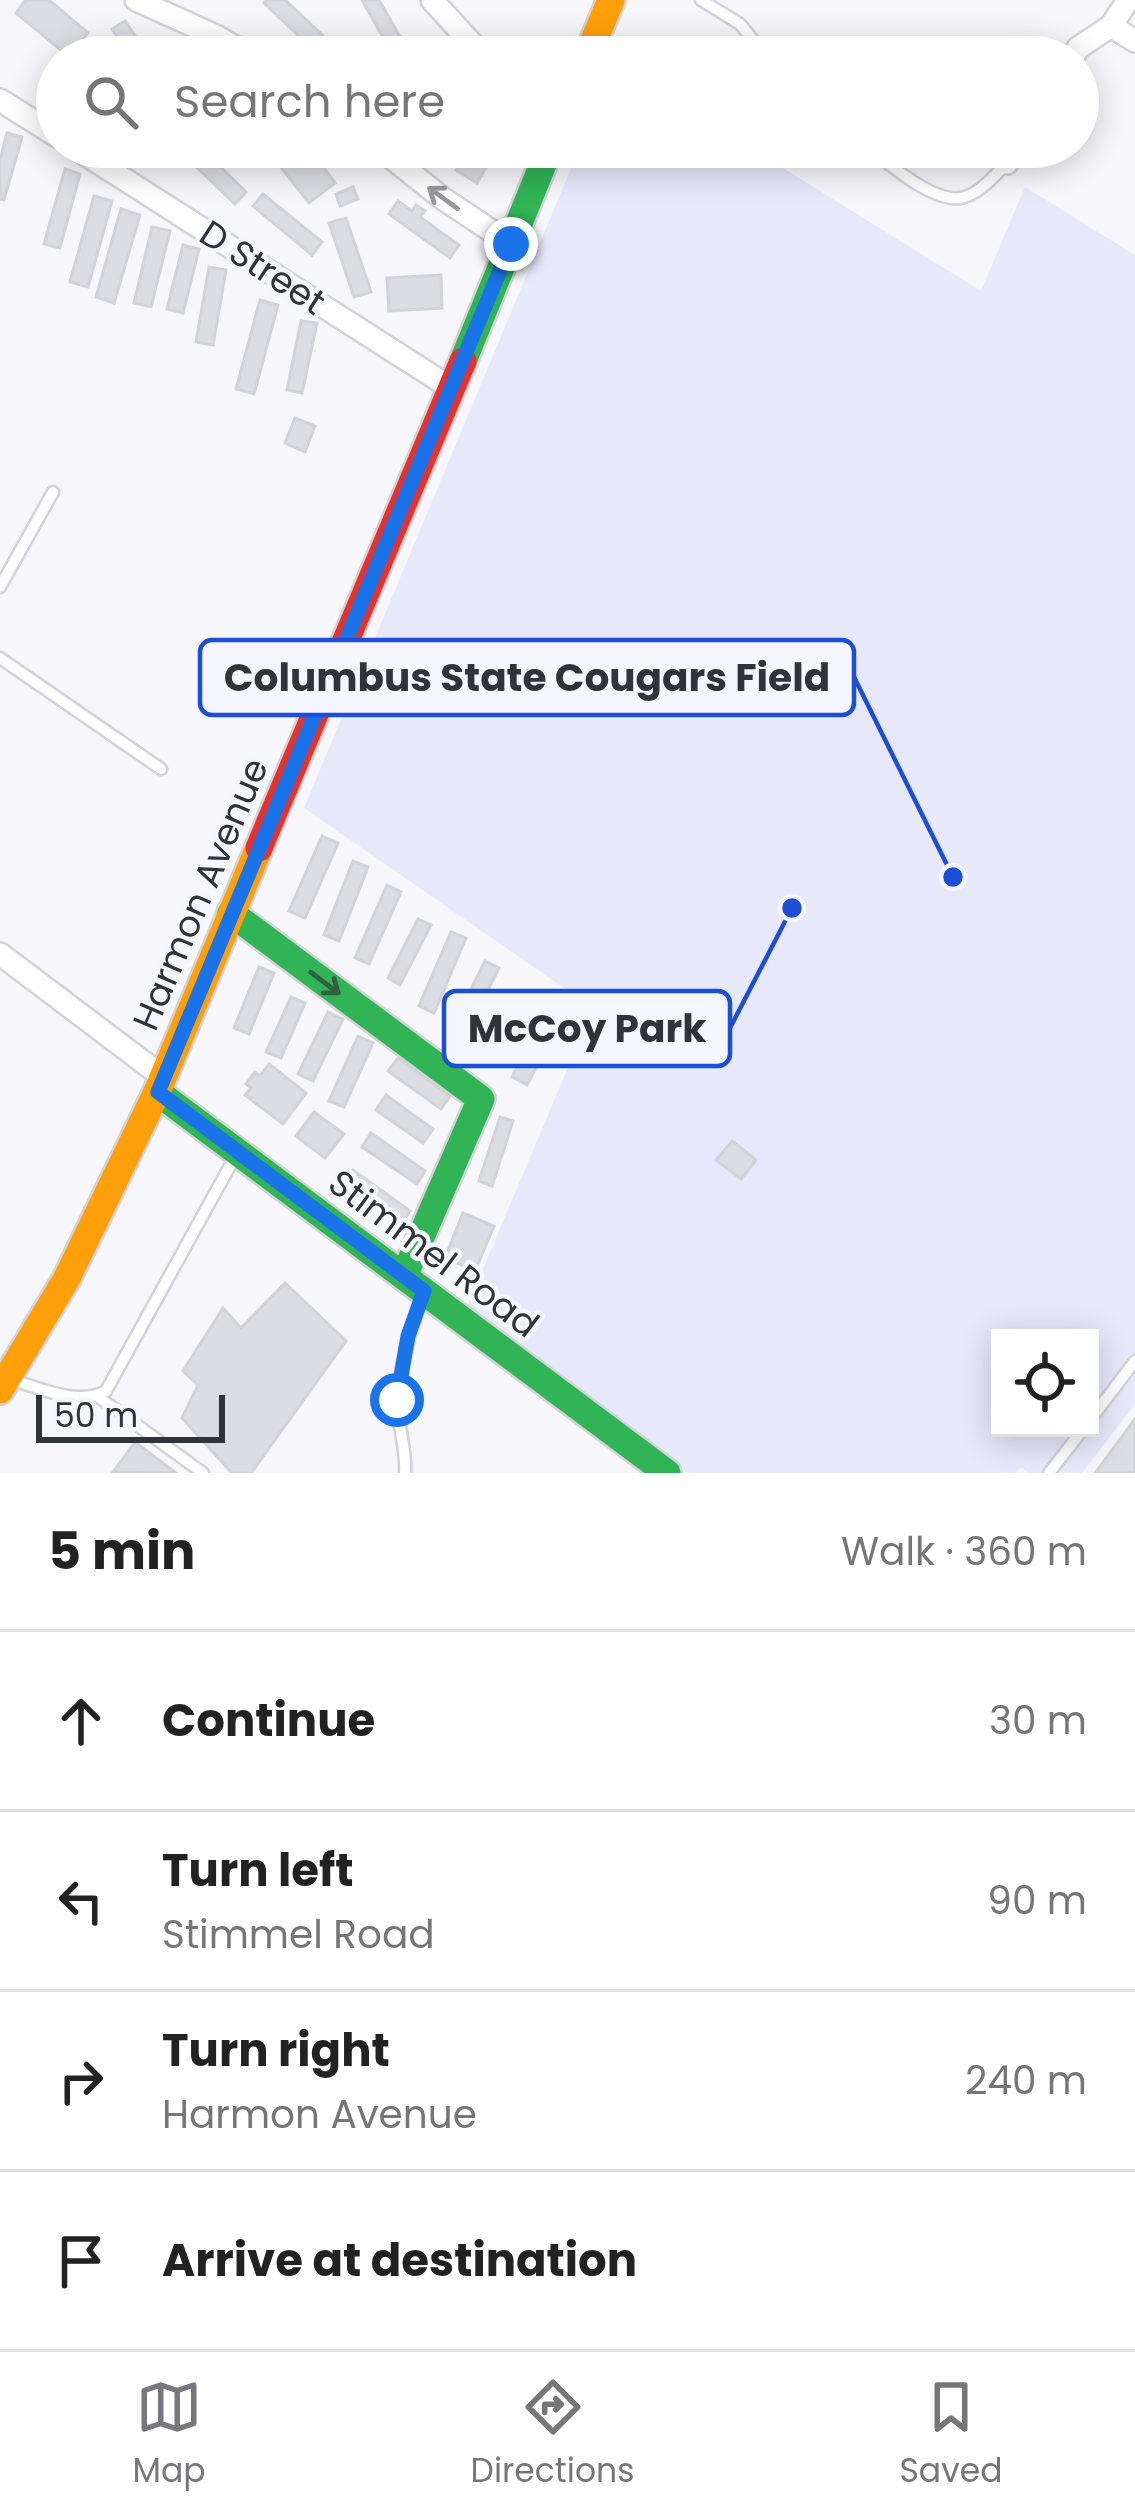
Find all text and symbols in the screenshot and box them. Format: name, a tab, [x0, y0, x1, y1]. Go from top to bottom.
search box	[36, 36, 1099, 168]
icon: search	[78, 69, 144, 135]
text: Search here	[174, 70, 445, 133]
one-way arrow	[427, 185, 460, 211]
street label: D Street	[190, 208, 336, 327]
route end	[484, 217, 538, 271]
callout: Columbus State Cougars Field	[200, 640, 854, 715]
text: Columbus State Cougars Field	[224, 650, 830, 705]
street label: Harmon Avenue	[120, 750, 281, 1038]
one-way arrow	[308, 969, 341, 995]
callout: McCoy Park	[444, 991, 730, 1066]
text: McCoy Park	[468, 1001, 706, 1056]
street label: Stimmel Road	[318, 1157, 550, 1349]
map controls	[991, 1329, 1099, 1437]
button: locate	[991, 1329, 1099, 1437]
route start	[370, 1373, 424, 1427]
scale bar	[36, 1389, 225, 1442]
text: 50 m	[54, 1392, 138, 1439]
text: 5 min	[48, 1515, 195, 1587]
text: Walk · 360 m	[841, 1524, 1087, 1579]
icon: ahead	[48, 1688, 114, 1754]
text: Continue	[162, 1689, 375, 1752]
text: 30 m	[989, 1693, 1087, 1748]
text: Turn left	[162, 1839, 354, 1902]
icon: left	[48, 1868, 114, 1934]
text: 90 m	[987, 1873, 1087, 1928]
text: Stimmel Road	[162, 1907, 435, 1962]
text: Turn right	[162, 2019, 390, 2082]
icon: right	[48, 2048, 114, 2114]
text: 240 m	[965, 2053, 1087, 2108]
text: Harmon Avenue	[162, 2087, 477, 2142]
icon: arrive	[48, 2228, 114, 2294]
text: Arrive at destination	[162, 2229, 637, 2292]
tab: Map	[133, 2374, 206, 2496]
tab: Directions	[471, 2374, 634, 2496]
tab: Saved	[900, 2374, 1002, 2496]

